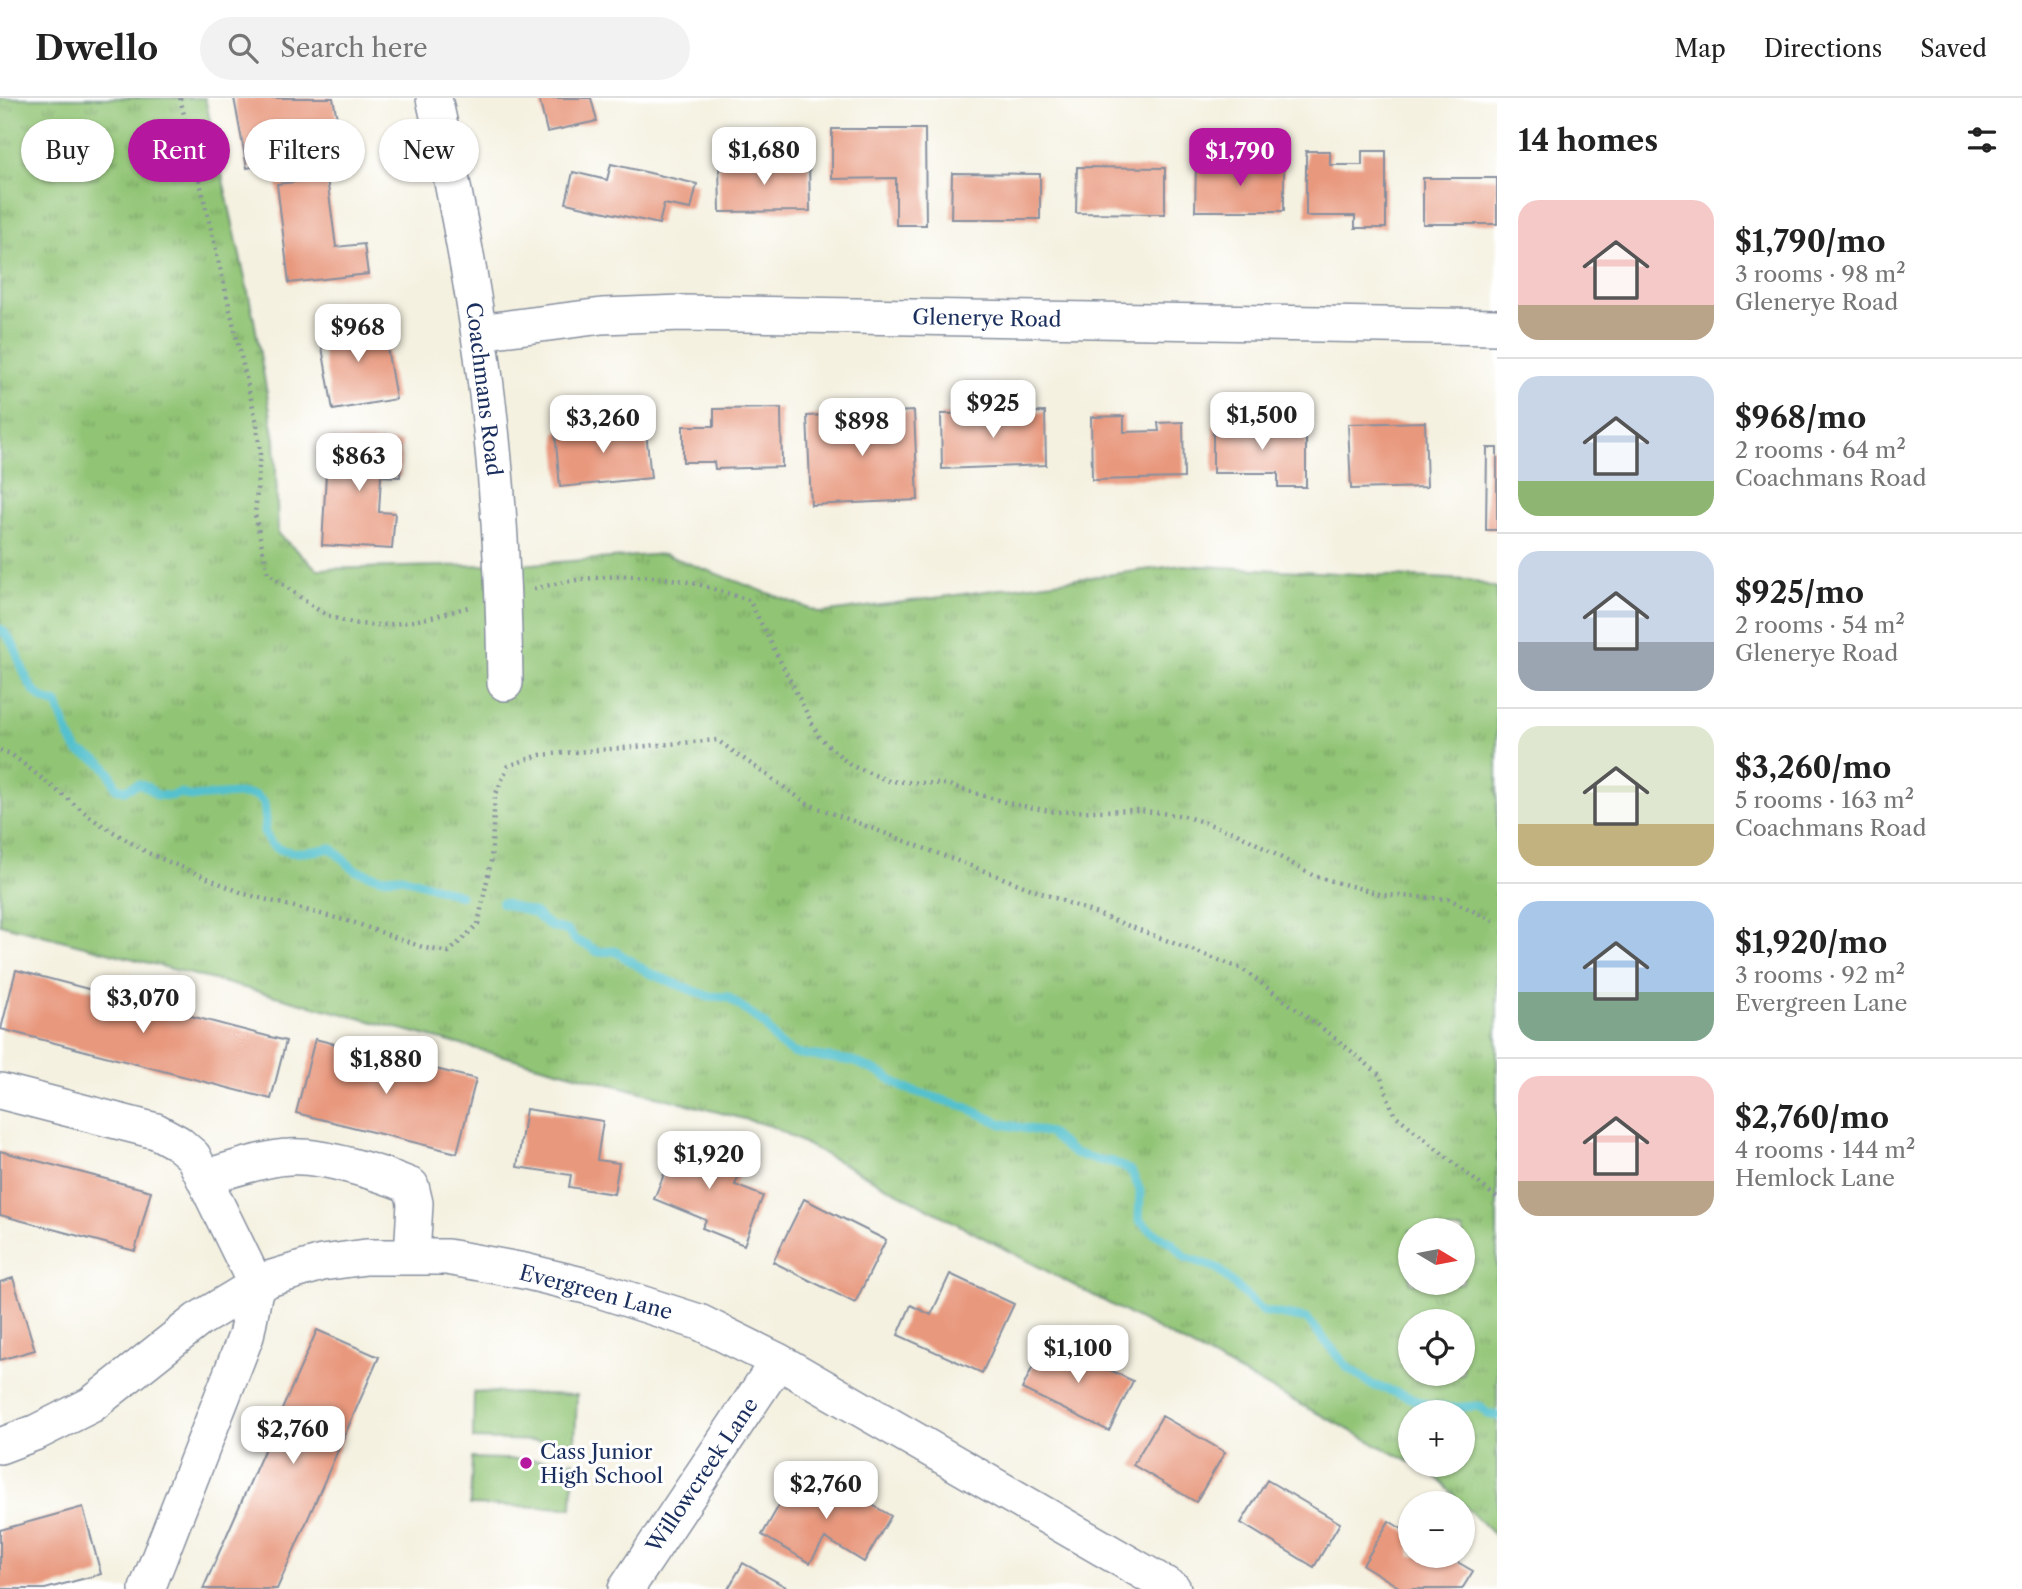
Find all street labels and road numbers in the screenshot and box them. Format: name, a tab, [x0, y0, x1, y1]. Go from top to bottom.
street label: Coachmans Road	[461, 301, 507, 477]
street label: Glenerye Road	[912, 304, 1062, 332]
street label: Evergreen Lane	[517, 1260, 675, 1324]
street label: Willowcreek Lane	[640, 1393, 763, 1558]

